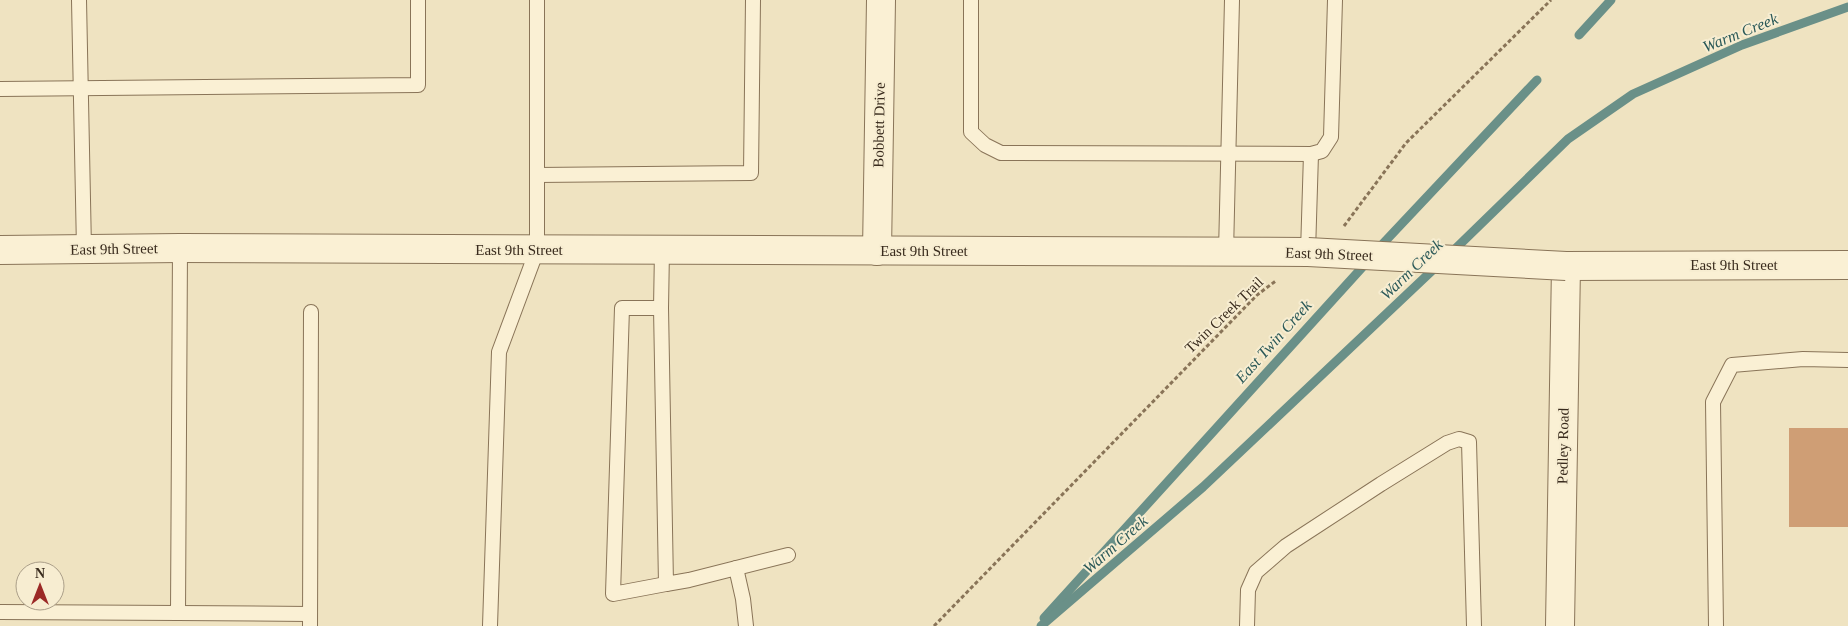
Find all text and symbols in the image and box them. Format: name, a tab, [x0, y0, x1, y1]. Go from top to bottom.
water label: Warm Creek	[1700, 9, 1781, 55]
street label: Bobbett Drive	[870, 82, 888, 168]
water label: Warm Creek	[1377, 235, 1446, 303]
street label: East 9th Street	[70, 240, 159, 258]
street label: East 9th Street	[475, 242, 564, 258]
street label: East 9th Street	[880, 243, 969, 259]
street label: East 9th Street	[1285, 244, 1374, 264]
street label: East 9th Street	[1690, 257, 1779, 273]
street label: Twin Creek Trail	[1182, 274, 1266, 356]
water label: East Twin Creek	[1231, 296, 1315, 387]
street label: Pedley Road	[1554, 407, 1572, 484]
water label: Warm Creek	[1080, 511, 1151, 577]
north arrow	[15, 561, 65, 611]
text: N	[35, 566, 45, 581]

